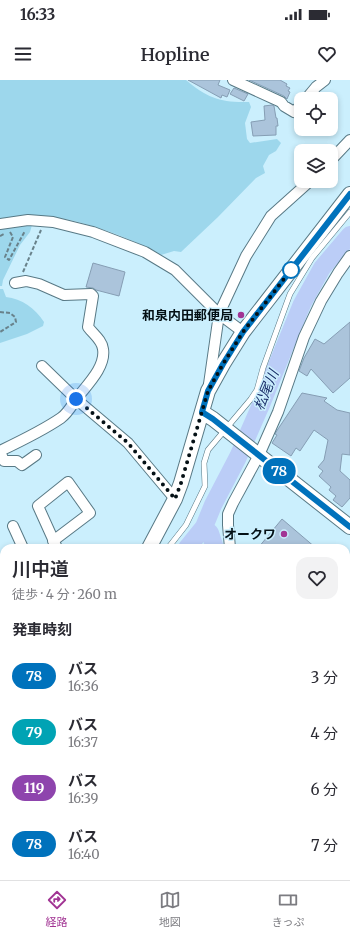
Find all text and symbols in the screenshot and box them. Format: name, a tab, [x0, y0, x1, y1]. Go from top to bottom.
text: 16:33	[20, 5, 55, 24]
icon: menu	[12, 43, 34, 65]
text: Hopline	[140, 43, 210, 66]
icon: heart	[316, 43, 338, 65]
map controls	[294, 92, 338, 188]
button: locate	[294, 92, 338, 136]
button: layers	[294, 144, 338, 188]
unlabelled marker	[282, 261, 300, 279]
place label: 和泉内田郵便局	[142, 307, 233, 324]
marker: 和泉内田郵便局	[236, 310, 246, 320]
water label: 松尾川	[250, 365, 283, 413]
your location	[66, 389, 86, 409]
line badge: 78	[261, 458, 297, 484]
text: 78	[271, 462, 287, 480]
place label: オークワ	[224, 526, 276, 543]
marker: オークワ	[279, 529, 289, 539]
text: 川中道	[12, 557, 69, 581]
button: heart	[296, 557, 338, 599]
text: 徒歩 · 4 分 · 260 m	[12, 586, 117, 603]
text: 発車時刻	[12, 620, 72, 639]
text: バス	[68, 659, 98, 678]
text: 78	[26, 667, 42, 685]
text: 3 分	[311, 668, 338, 687]
text: 16:36	[68, 678, 99, 695]
text: バス	[68, 715, 98, 734]
text: 79	[26, 723, 42, 741]
text: 4 分	[310, 724, 338, 743]
text: 16:37	[68, 734, 98, 751]
text: バス	[68, 771, 98, 790]
text: 119	[24, 779, 44, 797]
text: 6 分	[310, 780, 338, 799]
text: 16:39	[68, 790, 98, 807]
text: バス	[68, 827, 98, 846]
text: 78	[26, 835, 42, 853]
text: 7 分	[311, 836, 338, 855]
text: 16:40	[68, 846, 100, 863]
tab: 経路	[46, 889, 68, 929]
tab: 地図	[159, 889, 181, 929]
tab: きっぷ	[272, 889, 304, 929]

